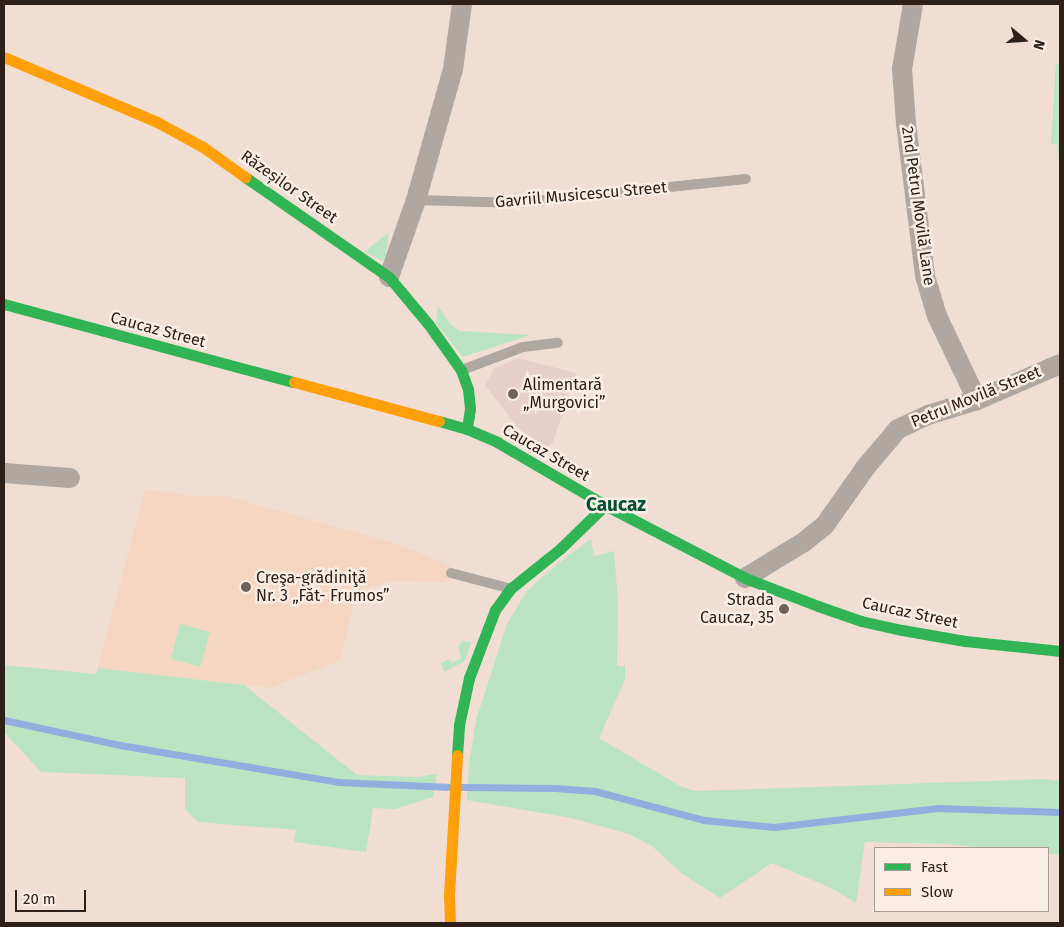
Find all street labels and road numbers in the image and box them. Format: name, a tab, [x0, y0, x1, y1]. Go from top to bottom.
street label: 2nd Petru Movilă Lane	[897, 125, 939, 287]
street label: Răzeșilor Street	[237, 147, 341, 227]
street label: Gavriil Musicescu Street	[494, 178, 668, 212]
street label: Caucaz Street	[108, 308, 208, 352]
street label: Petru Movilă Street	[908, 362, 1044, 432]
street label: Caucaz Street	[499, 420, 593, 486]
street label: Caucaz Street	[860, 593, 960, 633]

